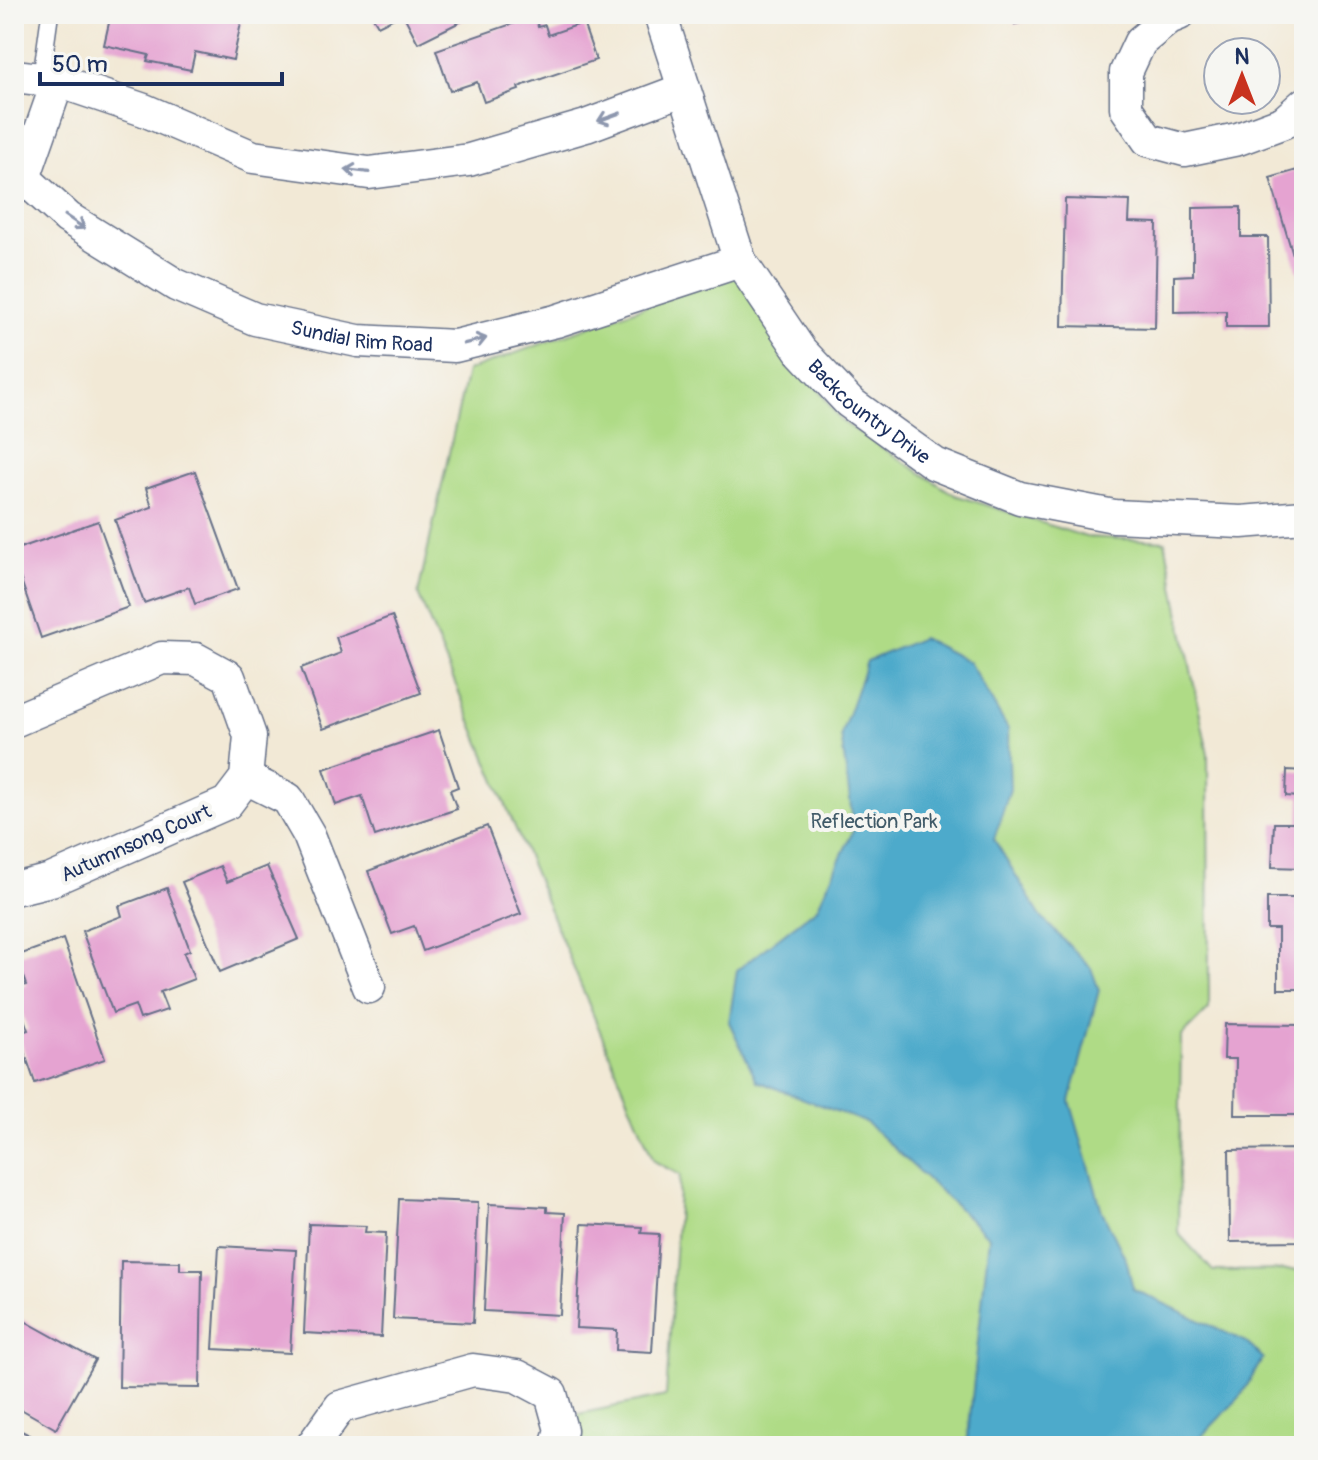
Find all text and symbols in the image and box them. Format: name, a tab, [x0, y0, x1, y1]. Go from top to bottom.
scale bar	[40, 36, 282, 86]
north arrow	[1202, 36, 1282, 116]
text: N	[1235, 43, 1250, 71]
text: 50 m	[52, 50, 108, 79]
one-way arrow	[597, 111, 622, 125]
one-way arrow	[344, 163, 371, 178]
one-way arrow	[63, 214, 85, 230]
street label: Sundial Rim Road	[289, 315, 433, 357]
one-way arrow	[461, 333, 487, 348]
street label: Backcountry Drive	[803, 354, 936, 469]
street label: Autumnsong Court	[57, 798, 216, 887]
park label: Reflection Park	[810, 809, 938, 834]

